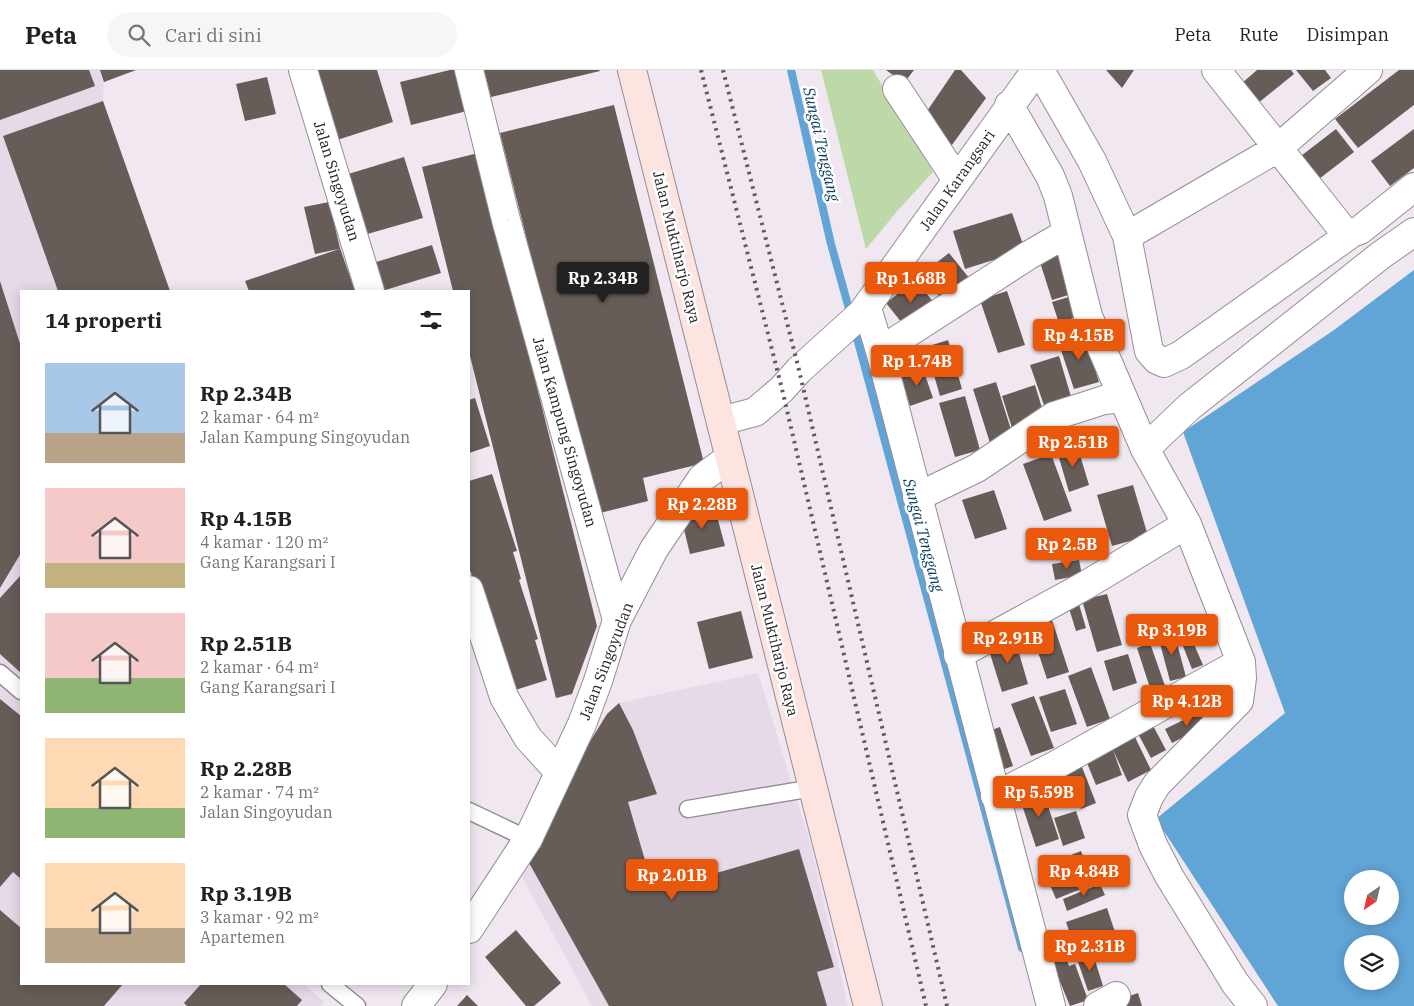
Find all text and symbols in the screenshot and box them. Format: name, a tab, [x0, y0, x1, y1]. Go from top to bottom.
search box	[107, 12, 457, 57]
text: Peta	[25, 19, 77, 51]
icon: search	[125, 21, 153, 49]
text: Cari di sini	[165, 23, 262, 47]
text: Peta	[1175, 23, 1211, 46]
text: Rute	[1239, 23, 1278, 46]
text: Disimpan	[1306, 23, 1389, 46]
water label: Sungai Tenggang	[799, 84, 845, 204]
street label: Jalan Singoyudan	[310, 119, 364, 244]
street label: Jalan Karangsari	[915, 126, 999, 234]
street label: Jalan Muktiharjo Raya	[649, 169, 705, 325]
pin: Rp 2.34B	[551, 262, 655, 304]
pin: Rp 1.68B	[859, 262, 963, 304]
text: Rp 2.34B	[568, 268, 638, 288]
text: Rp 1.68B	[876, 268, 946, 288]
text: 14 properti	[45, 306, 162, 334]
icon: filters	[417, 306, 445, 334]
pin: Rp 4.15B	[1027, 318, 1131, 361]
text: Rp 4.15B	[1044, 325, 1114, 345]
street label: Jalan Kampung Singoyudan	[529, 335, 601, 530]
pin: Rp 1.74B	[865, 344, 969, 387]
text: Rp 1.74B	[882, 351, 952, 371]
text: Rp 2.34B	[200, 379, 292, 407]
icon: home	[85, 383, 145, 443]
text: 2 kamar · 64 m²	[200, 407, 319, 427]
pin: Rp 2.51B	[1021, 426, 1125, 468]
text: Jalan Kampung Singoyudan	[200, 427, 410, 447]
text: Rp 2.51B	[1038, 432, 1108, 452]
water label: Sungai Tenggang	[899, 475, 949, 594]
pin: Rp 2.28B	[650, 488, 754, 530]
text: Rp 2.28B	[667, 494, 737, 514]
text: Rp 4.15B	[200, 504, 292, 532]
icon: home	[85, 508, 145, 568]
pin: Rp 2.5B	[1021, 528, 1113, 570]
text: 4 kamar · 120 m²	[200, 532, 328, 552]
text: Rp 2.5B	[1037, 534, 1097, 554]
text: Gang Karangsari I	[200, 552, 336, 572]
street label: Jalan Muktiharjo Raya	[747, 562, 803, 718]
street label: Jalan Singoyudan	[575, 599, 637, 723]
pin: Rp 3.19B	[1120, 614, 1224, 656]
text: Rp 3.19B	[1137, 620, 1207, 640]
pin: Rp 2.91B	[956, 622, 1060, 664]
text: Rp 2.91B	[973, 628, 1043, 648]
text: Rp 2.51B	[200, 629, 292, 657]
icon: home	[85, 633, 145, 693]
text: 2 kamar · 64 m²	[200, 657, 319, 677]
text: Gang Karangsari I	[200, 677, 336, 697]
pin: Rp 4.12B	[1135, 684, 1239, 727]
text: Rp 4.12B	[1152, 691, 1222, 711]
text: Rp 2.28B	[200, 754, 292, 782]
icon: home	[85, 758, 145, 818]
pin: Rp 5.59B	[987, 776, 1091, 818]
text: 2 kamar · 74 m²	[200, 782, 319, 802]
text: Rp 5.59B	[1004, 782, 1074, 802]
text: Jalan Singoyudan	[200, 802, 333, 822]
pin: Rp 4.84B	[1032, 854, 1136, 897]
pin: Rp 2.01B	[620, 858, 724, 901]
text: Rp 4.84B	[1049, 861, 1119, 881]
text: Rp 2.01B	[637, 865, 707, 885]
north arrow	[1344, 870, 1399, 925]
map controls	[1344, 870, 1399, 990]
text: Rp 3.19B	[200, 879, 292, 907]
icon: home	[85, 883, 145, 943]
text: 3 kamar · 92 m²	[200, 907, 319, 927]
text: Apartemen	[200, 927, 285, 947]
pin: Rp 2.31B	[1038, 930, 1142, 972]
button: layers	[1344, 935, 1399, 990]
text: Rp 2.31B	[1055, 936, 1125, 956]

